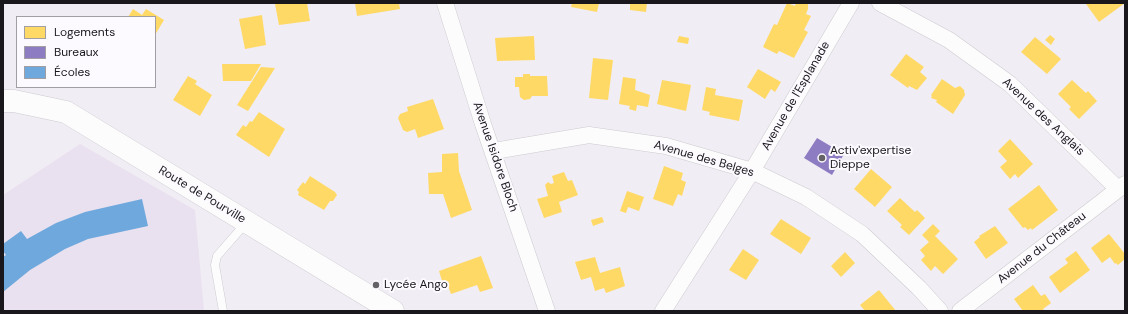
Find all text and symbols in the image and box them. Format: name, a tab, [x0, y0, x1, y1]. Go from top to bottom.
legend	[16, 16, 156, 88]
text: Logements	[54, 24, 115, 40]
street label: Avenue de l'Esplanade	[759, 39, 833, 153]
text: Bureaux	[54, 44, 99, 60]
text: Écoles	[54, 64, 90, 80]
street label: Avenue des Anglais	[999, 75, 1087, 159]
street label: Avenue Isidore Bloch	[469, 100, 521, 214]
street label: Avenue des Belges	[652, 138, 756, 180]
place label: Activ'expertise Dieppe	[830, 144, 911, 172]
marker: Activ'expertise Dieppe	[817, 153, 827, 163]
street label: Route de Pourville	[156, 163, 248, 227]
street label: Avenue du Château	[995, 209, 1089, 287]
place label: Lycée Ango	[384, 278, 448, 292]
marker: Lycée Ango	[371, 280, 381, 290]

